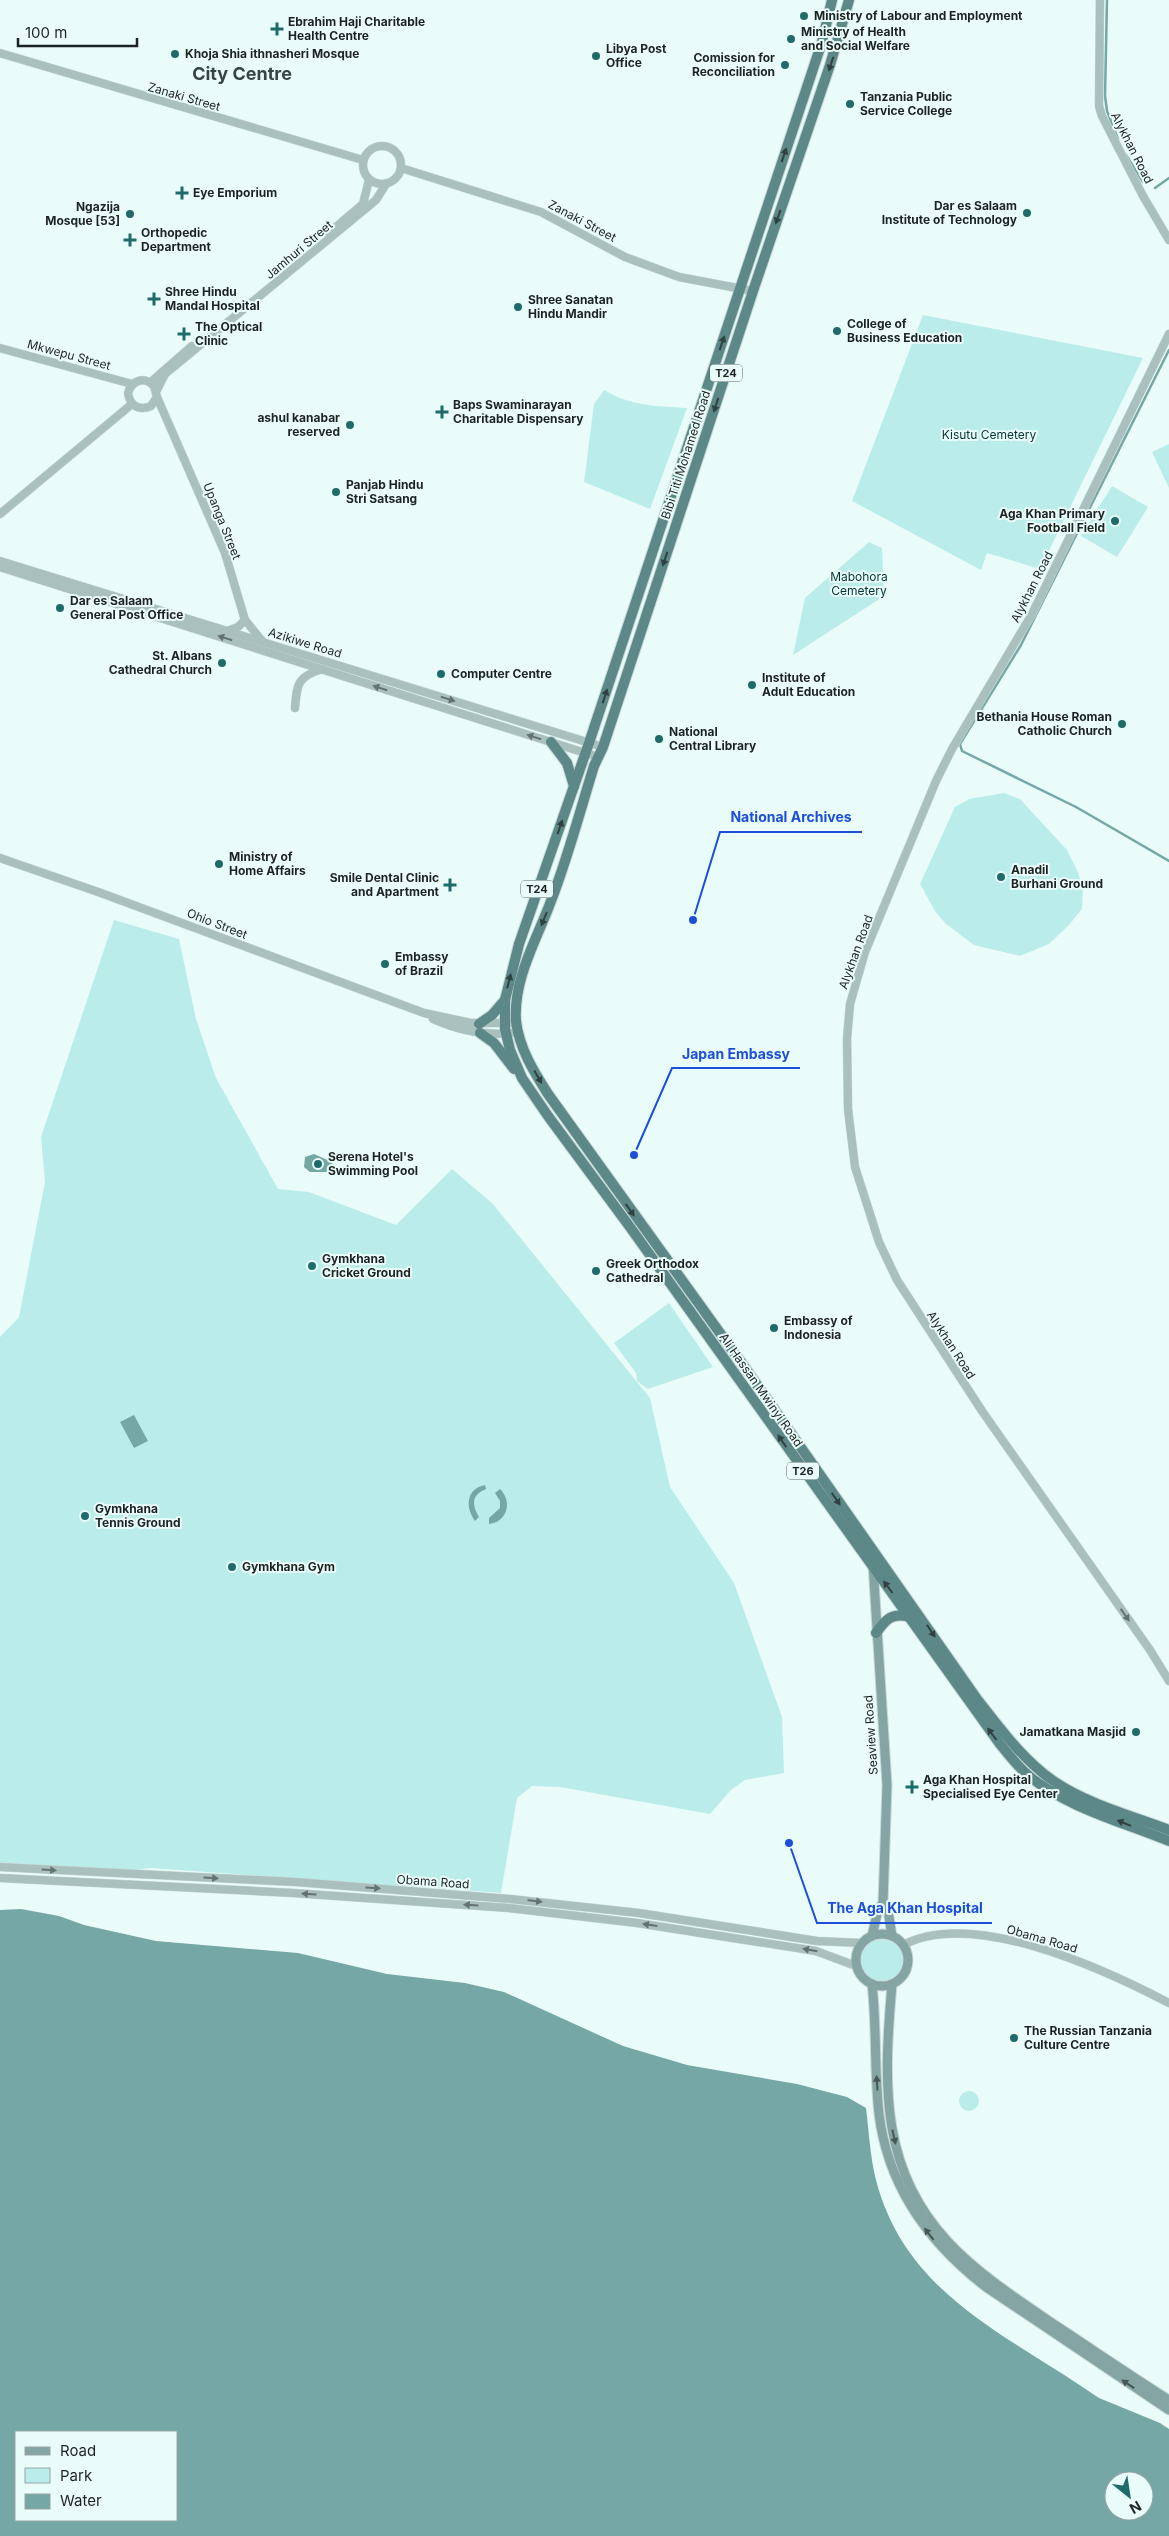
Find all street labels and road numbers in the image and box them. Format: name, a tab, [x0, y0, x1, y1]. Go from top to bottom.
street label: Zanaki Street	[146, 79, 222, 114]
street label: Alykhan Road	[1108, 110, 1157, 186]
street label: Zanaki Street	[546, 196, 619, 245]
street label: Jamhuri Street	[262, 217, 335, 282]
street label: Mkwepu Street	[26, 336, 113, 373]
road number: T24	[710, 364, 742, 382]
street label: Bibi Titi Mohamed Road	[658, 389, 713, 521]
street label: Upanga Street	[200, 480, 245, 561]
street label: Alykhan Road	[1007, 549, 1056, 625]
street label: Azikiwe Road	[267, 624, 344, 661]
road number: T24	[521, 881, 553, 898]
street label: Ohio Street	[185, 905, 250, 942]
street label: Alykhan Road	[835, 913, 876, 991]
street label: Alykhan Road	[924, 1308, 979, 1381]
street label: Ali Hassan Mwinyi Road	[716, 1330, 806, 1449]
road number: T26	[787, 1462, 819, 1480]
street label: Seaview Road	[860, 1695, 881, 1775]
street label: Obama Road	[396, 1871, 470, 1892]
street label: Obama Road	[1005, 1921, 1079, 1956]

